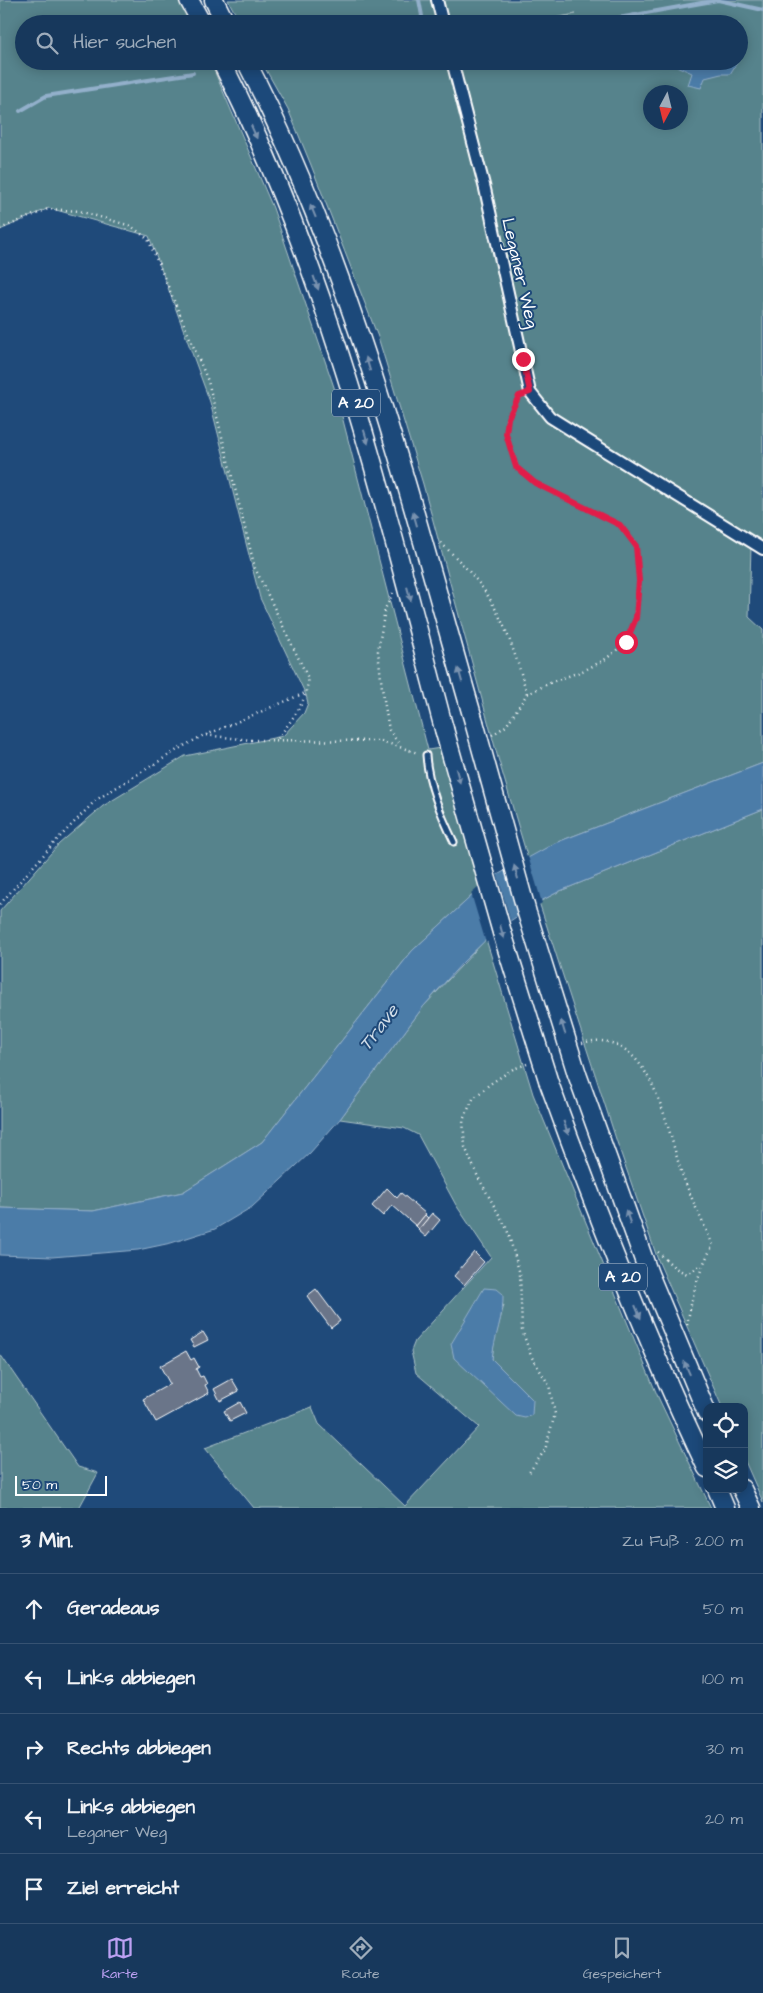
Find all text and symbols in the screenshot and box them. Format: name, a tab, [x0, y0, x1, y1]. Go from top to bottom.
search box	[15, 15, 748, 70]
icon: search	[33, 29, 61, 57]
text: Hier suchen	[73, 29, 176, 56]
north arrow	[643, 85, 688, 130]
one-way arrow	[251, 125, 259, 139]
one-way arrow	[309, 203, 317, 218]
street label: Leganer Weg	[494, 215, 545, 331]
one-way arrow	[312, 276, 320, 291]
route end	[512, 348, 535, 371]
one-way arrow	[363, 356, 371, 371]
road number: A 20	[332, 389, 380, 416]
one-way arrow	[363, 430, 371, 445]
one-way arrow	[411, 511, 419, 526]
one-way arrow	[405, 587, 413, 602]
route start	[615, 631, 638, 654]
one-way arrow	[456, 668, 464, 683]
one-way arrow	[454, 768, 462, 783]
one-way arrow	[511, 864, 519, 879]
one-way arrow	[498, 925, 506, 940]
water label: Trave	[353, 998, 406, 1057]
one-way arrow	[558, 1019, 566, 1034]
one-way arrow	[563, 1121, 570, 1136]
one-way arrow	[624, 1209, 632, 1224]
road number: A 20	[599, 1264, 647, 1290]
one-way arrow	[635, 1305, 643, 1319]
one-way arrow	[683, 1361, 691, 1375]
map controls	[703, 1403, 748, 1493]
button: locate	[703, 1403, 748, 1448]
button: layers	[703, 1448, 748, 1493]
scale bar	[15, 1473, 108, 1496]
text: 50 m	[22, 1475, 57, 1495]
text: 3 Min.	[20, 1526, 73, 1555]
text: Zu Fuß · 200 m	[622, 1530, 743, 1552]
icon: ahead	[20, 1595, 48, 1623]
text: Geradeaus	[67, 1595, 159, 1622]
text: 50 m	[703, 1598, 743, 1620]
icon: left	[20, 1665, 48, 1693]
text: Links abbiegen	[67, 1665, 195, 1692]
text: 100 m	[702, 1668, 743, 1690]
icon: right	[20, 1735, 48, 1763]
text: Rechts abbiegen	[67, 1735, 211, 1762]
text: 30 m	[706, 1738, 743, 1760]
text: Links abbiegen	[67, 1794, 195, 1821]
icon: left	[20, 1805, 48, 1833]
text: 20 m	[705, 1808, 743, 1830]
text: Leganer Weg	[67, 1821, 167, 1843]
icon: arrive	[20, 1875, 48, 1903]
text: Ziel erreicht	[67, 1875, 179, 1902]
tab: Karte	[102, 1934, 138, 1984]
tab: Route	[341, 1934, 380, 1984]
tab: Gespeichert	[583, 1934, 661, 1984]

